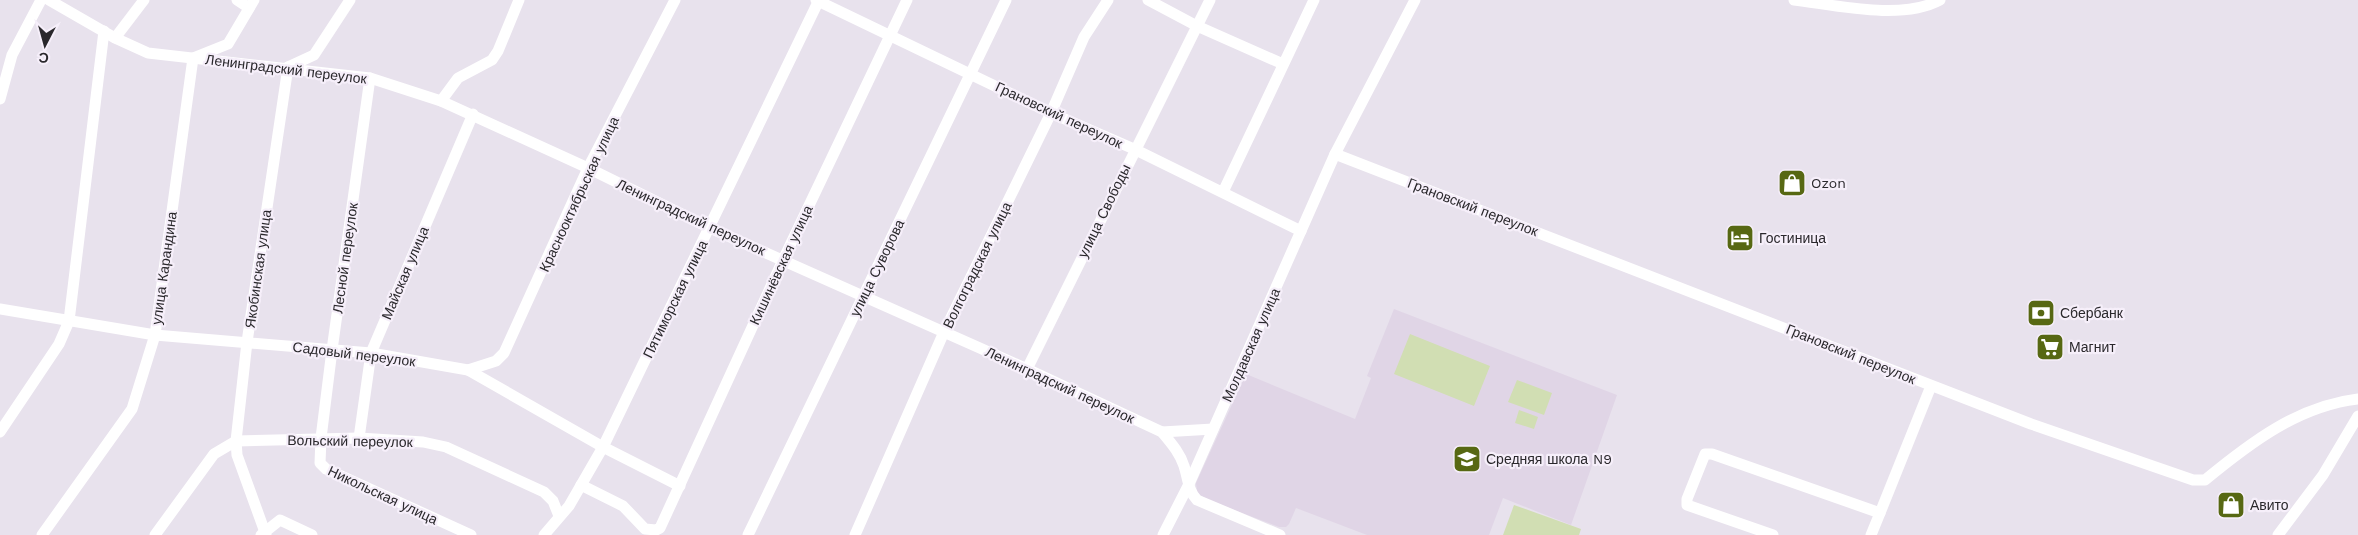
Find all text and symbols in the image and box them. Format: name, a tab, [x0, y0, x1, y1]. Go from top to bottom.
north arrow	[20, 20, 70, 70]
text: С	[38, 49, 50, 66]
street label: Ленинградский переулок	[204, 51, 368, 87]
street label: Грановский переулок	[993, 78, 1126, 152]
street label: Краснооктябрьская улица	[536, 114, 622, 274]
street label: улица Свободы	[1074, 162, 1134, 260]
shop icon: Ozon	[1777, 168, 1807, 198]
street label: Ленинградский переулок	[614, 175, 769, 259]
street label: Грановский переулок	[1406, 175, 1541, 240]
place label: Ozon	[1811, 175, 1846, 191]
street label: Волгоградская улица	[939, 199, 1015, 331]
street label: Лесной переулок	[329, 201, 361, 314]
street label: Кишинёвская улица	[746, 203, 816, 327]
street label: Якобинская улица	[242, 208, 274, 329]
street label: улица Карандина	[148, 210, 180, 326]
street label: улица Суворова	[847, 217, 908, 319]
hotel icon: Гостиница	[1725, 223, 1755, 253]
street label: Майская улица	[378, 224, 432, 322]
place label: Гостиница	[1759, 230, 1826, 246]
street label: Пятиморская улица	[640, 237, 711, 361]
street label: Молдавская улица	[1219, 285, 1283, 404]
bank icon: Сбербанк	[2026, 298, 2056, 328]
place label: Сбербанк	[2060, 305, 2124, 321]
street label: Грановский переулок	[1784, 321, 1919, 388]
supermarket icon: Магнит	[2035, 332, 2065, 362]
street label: Садовый переулок	[292, 339, 417, 370]
place label: Магнит	[2069, 339, 2116, 355]
street label: Ленинградский переулок	[983, 343, 1138, 427]
street label: Вольский переулок	[287, 432, 414, 450]
school or university icon: Средняя школа N9	[1452, 444, 1482, 474]
place label: Средняя школа N9	[1486, 451, 1612, 467]
street label: Никольская улица	[326, 463, 441, 528]
shop icon: Авито	[2216, 490, 2246, 520]
place label: Авито	[2250, 497, 2289, 513]

